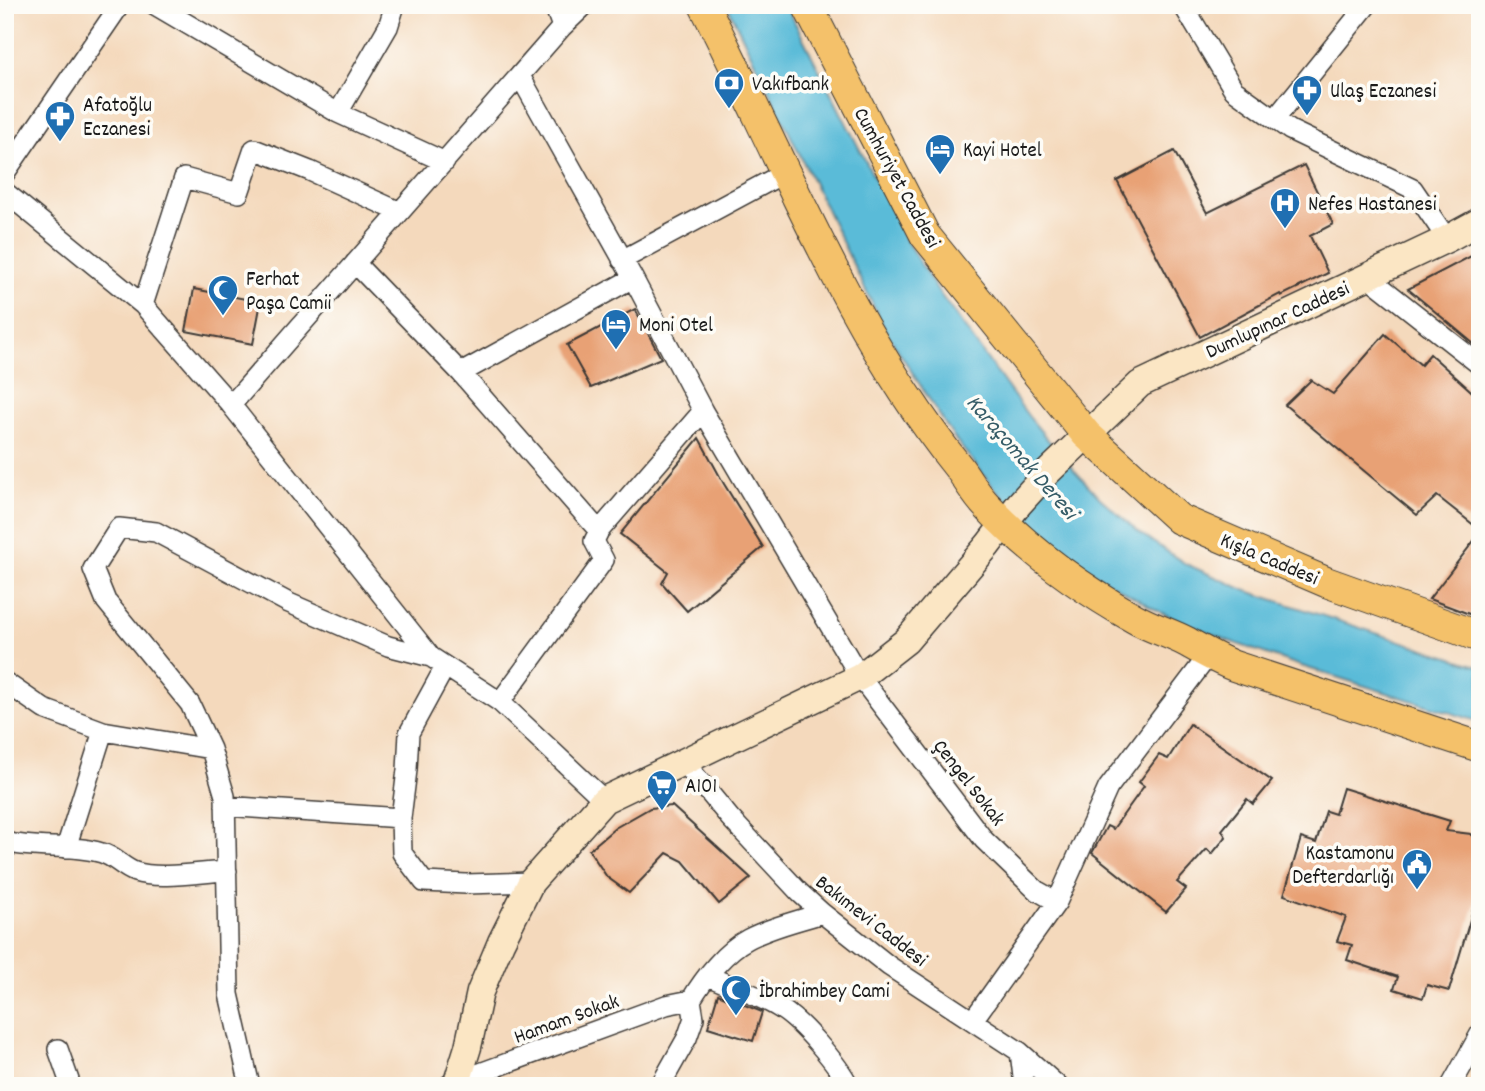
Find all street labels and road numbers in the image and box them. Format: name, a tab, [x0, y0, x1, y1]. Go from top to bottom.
street label: Cumhuriyet Caddesi	[844, 103, 946, 254]
street label: Dumlupınar Caddesi	[1201, 275, 1355, 368]
street label: Kışla Caddesi	[1215, 527, 1323, 595]
street label: Çengel Sokak	[924, 734, 1011, 834]
street label: Bakımevi Caddesi	[808, 869, 933, 976]
street label: Hamam Sokak	[510, 988, 624, 1054]

